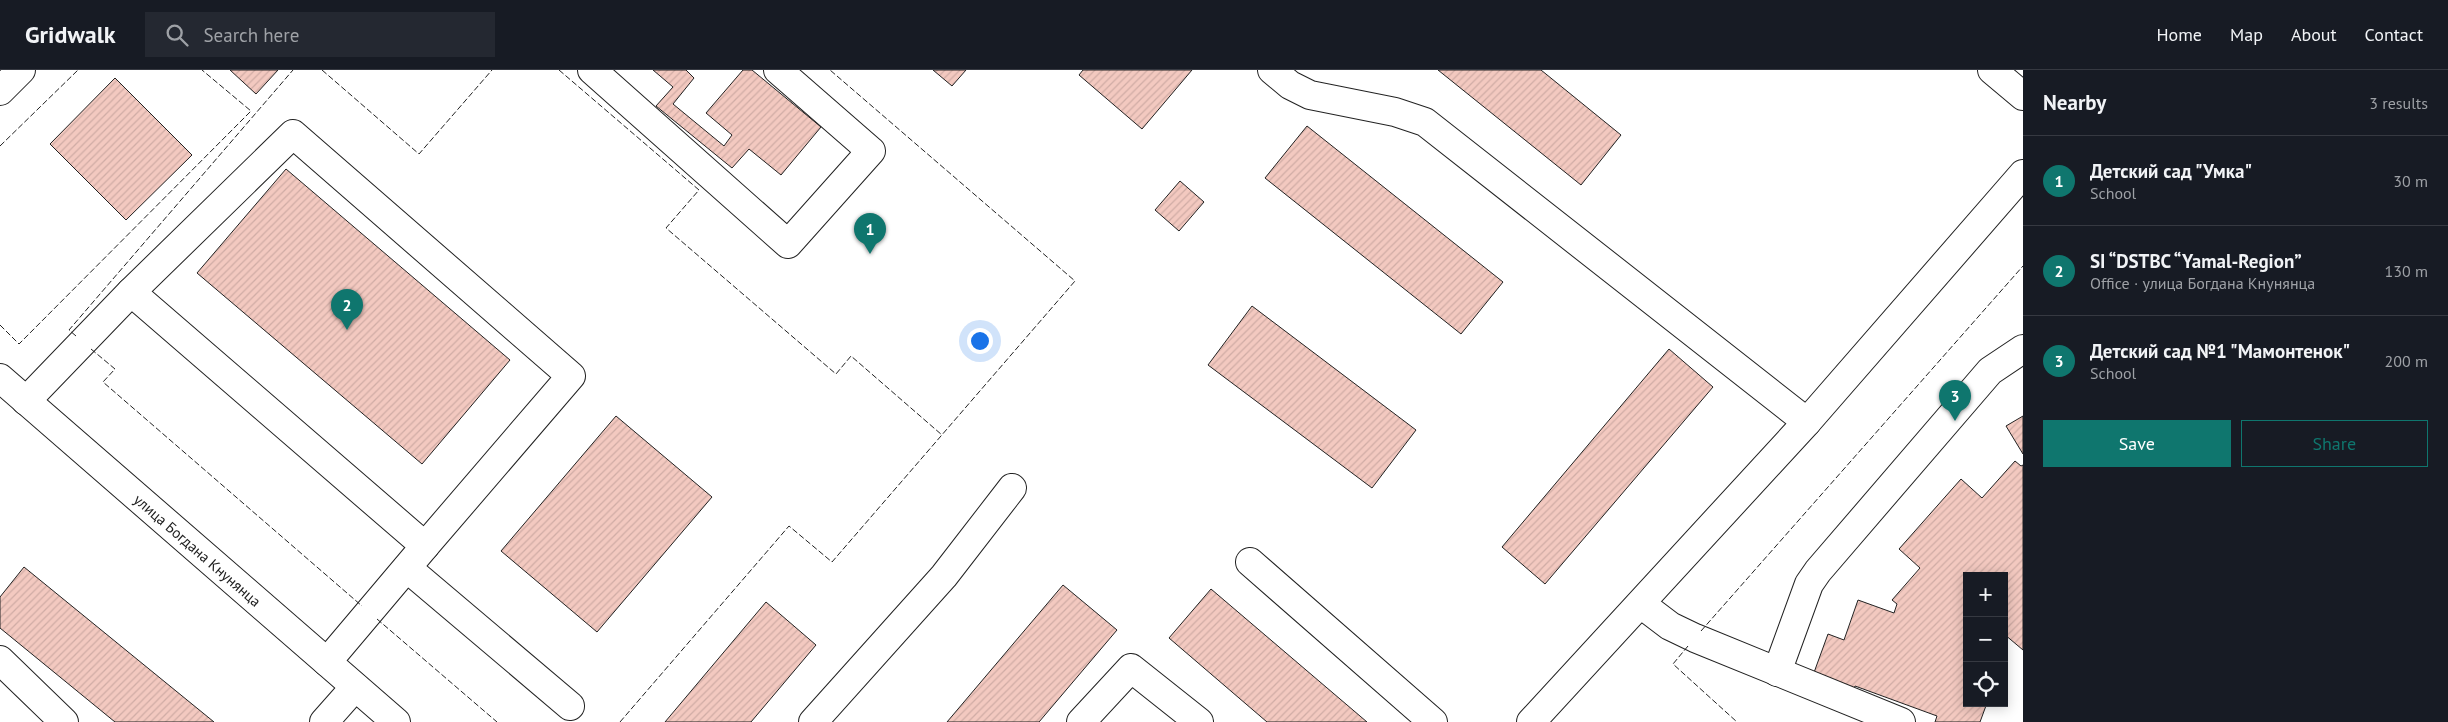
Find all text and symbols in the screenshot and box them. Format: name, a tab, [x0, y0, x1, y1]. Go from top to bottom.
search box	[145, 12, 495, 57]
text: Gridwalk	[25, 19, 115, 50]
icon: search	[163, 21, 191, 49]
text: Search here	[203, 23, 299, 47]
text: Home	[2156, 23, 2202, 46]
text: Map	[2230, 23, 2263, 46]
text: About	[2291, 23, 2337, 46]
text: Contact	[2365, 23, 2423, 46]
text: Nearby	[2043, 89, 2106, 116]
text: 3 results	[2369, 93, 2428, 113]
text: Детский сад "Умка"	[2090, 159, 2252, 183]
text: 1	[2054, 171, 2064, 191]
text: 30 m	[2393, 171, 2428, 191]
text: School	[2090, 183, 2136, 203]
pin: 1	[854, 213, 886, 254]
text: SI “DSTBC “Yamal-Region”	[2090, 249, 2302, 273]
text: 2	[2054, 261, 2064, 281]
text: 130 m	[2385, 261, 2428, 281]
text: Office · улица Богдана Кнунянца	[2090, 273, 2315, 293]
pin: 2	[331, 289, 363, 330]
your location	[967, 328, 993, 354]
text: Детский сад №1 "Мамонтенок"	[2090, 339, 2350, 363]
text: 3	[2054, 351, 2064, 371]
text: 200 m	[2385, 351, 2428, 371]
text: School	[2090, 363, 2136, 383]
pin: 3	[1939, 380, 1971, 421]
button: Save	[2043, 420, 2231, 467]
button: Share	[2241, 420, 2428, 467]
street label: улица Богдана Кнунянца	[130, 489, 265, 610]
map controls	[1963, 572, 2008, 707]
button: +	[1963, 572, 2008, 617]
button: −	[1963, 617, 2008, 662]
button: locate	[1963, 662, 2008, 707]

